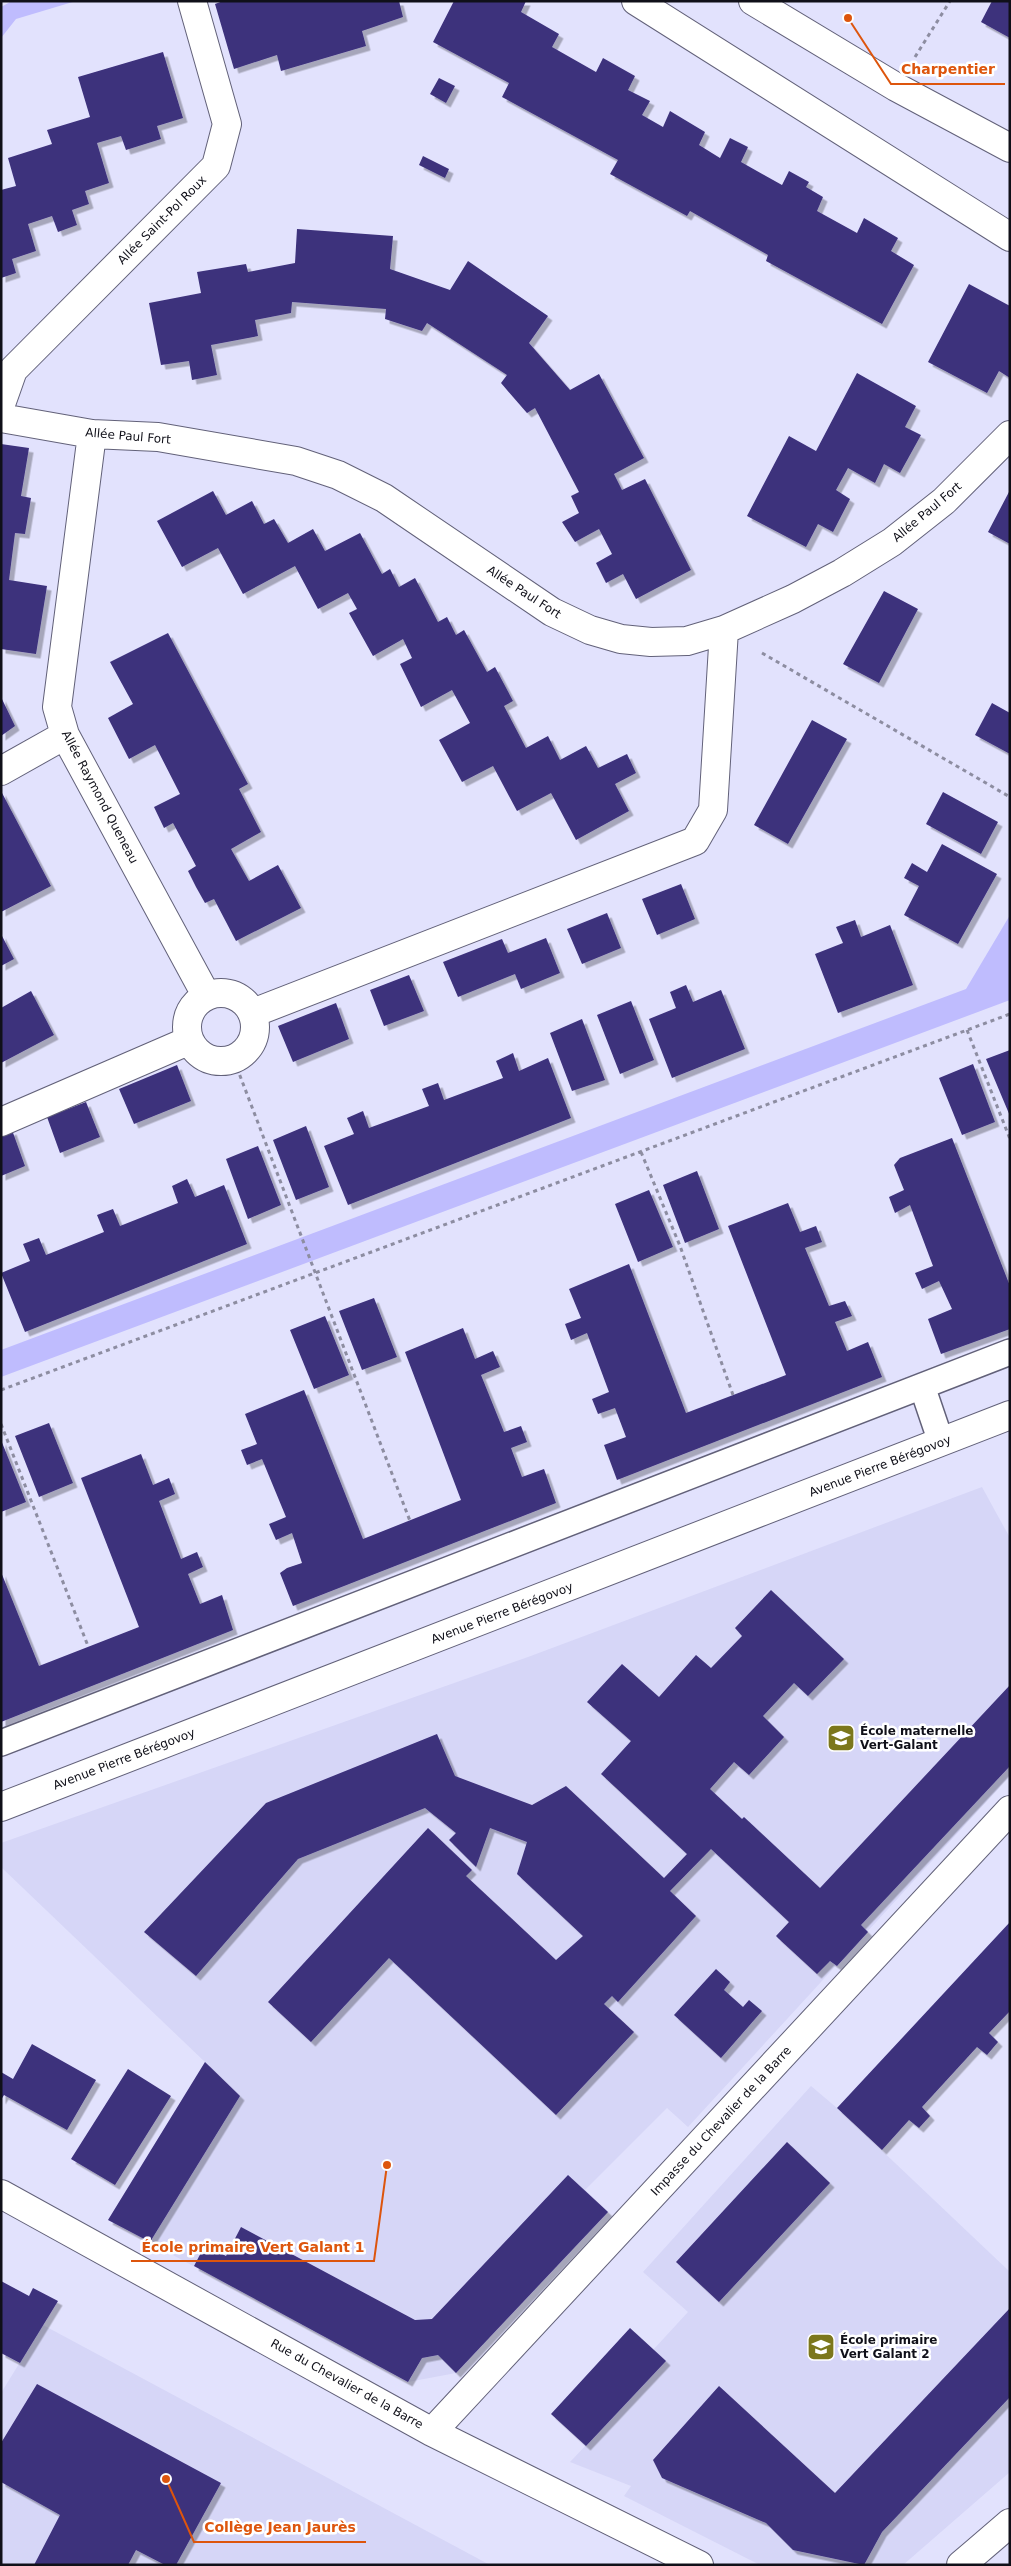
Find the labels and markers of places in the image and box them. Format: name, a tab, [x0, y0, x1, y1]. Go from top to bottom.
callout: Charpentier	[891, 55, 1005, 84]
school or university icon: École maternelle Vert-Galant	[826, 1723, 856, 1753]
place label: École maternelle Vert-Galant	[860, 1723, 973, 1752]
callout: École primaire Vert Galant 1	[131, 2232, 374, 2261]
school or university icon: École primaire Vert Galant 2	[806, 2332, 836, 2362]
place label: École primaire Vert Galant 2	[840, 2332, 937, 2361]
callout: Collège Jean Jaurès	[194, 2513, 366, 2542]

